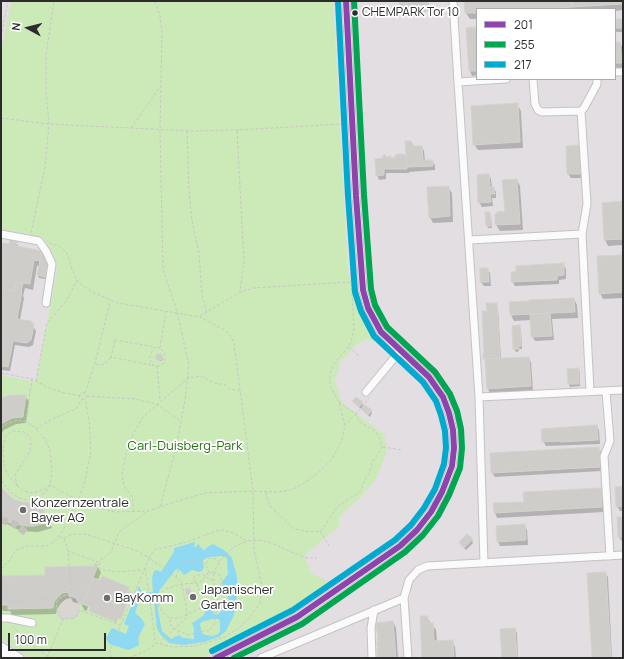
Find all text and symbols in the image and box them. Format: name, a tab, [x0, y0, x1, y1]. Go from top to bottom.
place label: CHEMPARK Tor 10	[362, 6, 459, 20]
north arrow	[8, 8, 48, 48]
marker: CHEMPARK Tor 10	[350, 8, 360, 18]
legend	[476, 8, 616, 80]
text: 201	[514, 16, 533, 33]
text: N	[8, 22, 24, 31]
text: 255	[514, 36, 535, 53]
text: 217	[514, 56, 532, 73]
park label: Carl-Duisberg-Park	[128, 438, 242, 454]
place label: Konzernzentrale Bayer AG	[31, 495, 129, 526]
marker: Konzernzentrale Bayer AG	[18, 505, 28, 515]
place label: Japanischer Garten	[201, 582, 274, 613]
place label: BayKomm	[115, 590, 174, 606]
marker: Japanischer Garten	[188, 592, 198, 602]
marker: BayKomm	[102, 593, 112, 603]
scale bar	[10, 625, 108, 651]
text: 100 m	[15, 631, 47, 648]

